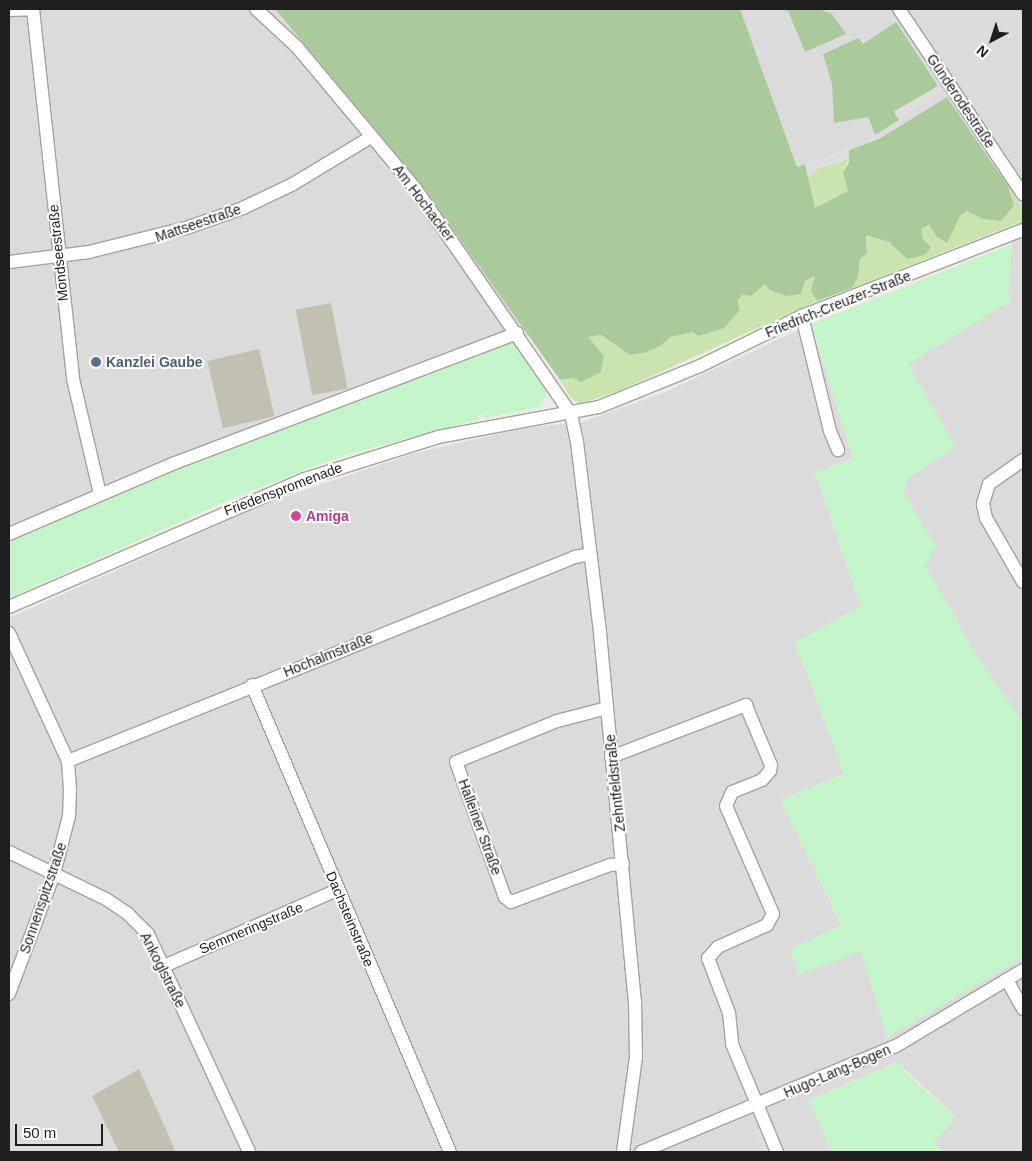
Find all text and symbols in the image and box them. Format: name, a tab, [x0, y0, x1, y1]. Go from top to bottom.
north arrow	[967, 15, 1017, 65]
text: N	[973, 42, 991, 61]
street label: Günderodestraße	[923, 51, 999, 151]
street label: Am Hochacker	[390, 161, 458, 245]
street label: Mattseestraße	[153, 200, 243, 246]
street label: Mondseestraße	[45, 204, 71, 302]
street label: Friedrich-Creuzer-Straße	[763, 267, 913, 341]
place label: Kanzlei Gaube	[106, 354, 202, 370]
marker: Kanzlei Gaube	[90, 356, 102, 368]
street label: Friedenspromenade	[222, 459, 344, 519]
place label: Amiga	[306, 508, 349, 524]
marker: Amiga	[290, 510, 302, 522]
street label: Hochalmstraße	[281, 629, 375, 681]
street label: Zehntfeldstraße	[602, 733, 628, 833]
street label: Halleiner Straße	[455, 777, 505, 877]
street label: Sonnenspitzstraße	[16, 840, 70, 956]
street label: Dachsteinstraße	[322, 869, 378, 969]
street label: Semmeringstraße	[197, 899, 305, 957]
street label: Ankoglstraße	[137, 929, 189, 1011]
street label: Hugo-Lang-Bogen	[781, 1041, 893, 1101]
scale bar	[18, 1114, 105, 1146]
text: 50 m	[23, 1124, 56, 1141]

